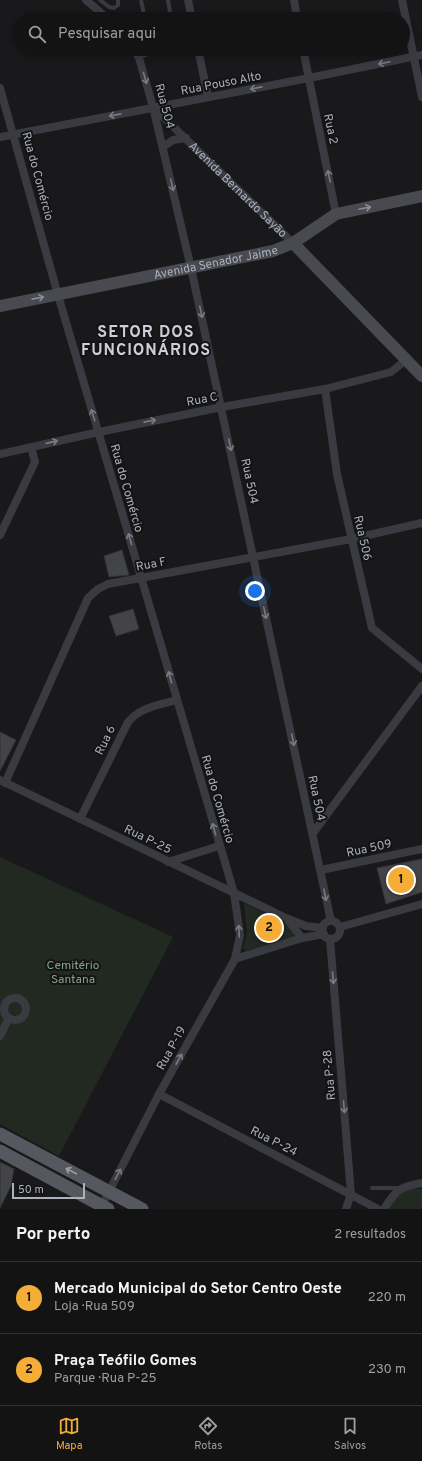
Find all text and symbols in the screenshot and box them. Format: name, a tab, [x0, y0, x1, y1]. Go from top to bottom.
search box	[12, 12, 410, 56]
icon: search	[26, 23, 48, 45]
text: Pesquisar aqui	[58, 25, 156, 44]
one-way arrow	[378, 60, 391, 68]
street label: Rua Pouso Alto	[180, 68, 263, 100]
one-way arrow	[142, 71, 149, 84]
street label: Rua 504	[150, 82, 178, 131]
one-way arrow	[250, 84, 263, 92]
one-way arrow	[109, 111, 122, 119]
street label: Rua 2	[319, 112, 341, 146]
street label: Rua do Comércio	[17, 130, 57, 223]
street label: Avenida Bernardo Sayão	[184, 139, 290, 242]
one-way arrow	[324, 170, 332, 183]
one-way arrow	[168, 178, 176, 191]
one-way arrow	[358, 204, 371, 212]
street label: Avenida Senador Jaime	[152, 243, 281, 284]
one-way arrow	[31, 294, 44, 302]
one-way arrow	[197, 305, 205, 318]
district label: SETOR DOS FUNCIONÁRIOS	[81, 323, 211, 361]
street label: Rua C	[185, 389, 219, 411]
one-way arrow	[89, 408, 96, 421]
one-way arrow	[144, 417, 157, 425]
one-way arrow	[45, 438, 58, 446]
one-way arrow	[226, 438, 234, 451]
street label: Rua do Comércio	[106, 442, 146, 535]
street label: Rua 504	[236, 457, 262, 506]
street label: Rua 506	[349, 514, 375, 562]
one-way arrow	[126, 533, 133, 546]
street label: Rua F	[135, 554, 168, 576]
your location	[245, 581, 265, 601]
one-way arrow	[262, 606, 270, 619]
one-way arrow	[166, 671, 173, 684]
street label: Rua 6	[92, 723, 120, 758]
one-way arrow	[289, 733, 297, 746]
street label: Rua do Comércio	[197, 753, 237, 846]
street label: Rua 504	[303, 774, 329, 823]
street label: Rua P-25	[121, 822, 174, 858]
one-way arrow	[210, 823, 218, 836]
street label: Rua 509	[345, 836, 393, 862]
pin: 1	[388, 865, 414, 895]
one-way arrow	[322, 888, 330, 901]
pin: 2	[256, 913, 282, 943]
one-way arrow	[236, 925, 243, 938]
park label: Cemitério Santana	[47, 958, 100, 988]
one-way arrow	[330, 971, 337, 984]
street label: Rua P-19	[153, 1024, 190, 1073]
street label: Rua P-28	[320, 1049, 340, 1101]
one-way arrow	[175, 1054, 183, 1066]
one-way arrow	[340, 1100, 347, 1113]
street label: Rua P-24	[247, 1123, 300, 1161]
one-way arrow	[65, 1167, 77, 1175]
one-way arrow	[115, 1169, 122, 1181]
scale bar	[12, 1181, 85, 1200]
text: 50 m	[18, 1183, 44, 1197]
text: Por perto	[16, 1224, 90, 1246]
text: 2 resultados	[334, 1227, 406, 1243]
text: Mercado Municipal do Setor Centro Oeste	[54, 1280, 342, 1299]
text: 1	[26, 1290, 32, 1306]
text: 220 m	[368, 1290, 406, 1306]
text: Loja · Rua 509	[54, 1299, 135, 1315]
text: Praça Teófilo Gomes	[54, 1352, 197, 1371]
text: 2	[25, 1362, 33, 1378]
text: 230 m	[368, 1362, 406, 1378]
text: Parque · Rua P-25	[54, 1371, 157, 1387]
tab: Mapa	[56, 1415, 82, 1453]
tab: Rotas	[194, 1415, 222, 1453]
tab: Salvos	[334, 1415, 366, 1453]

